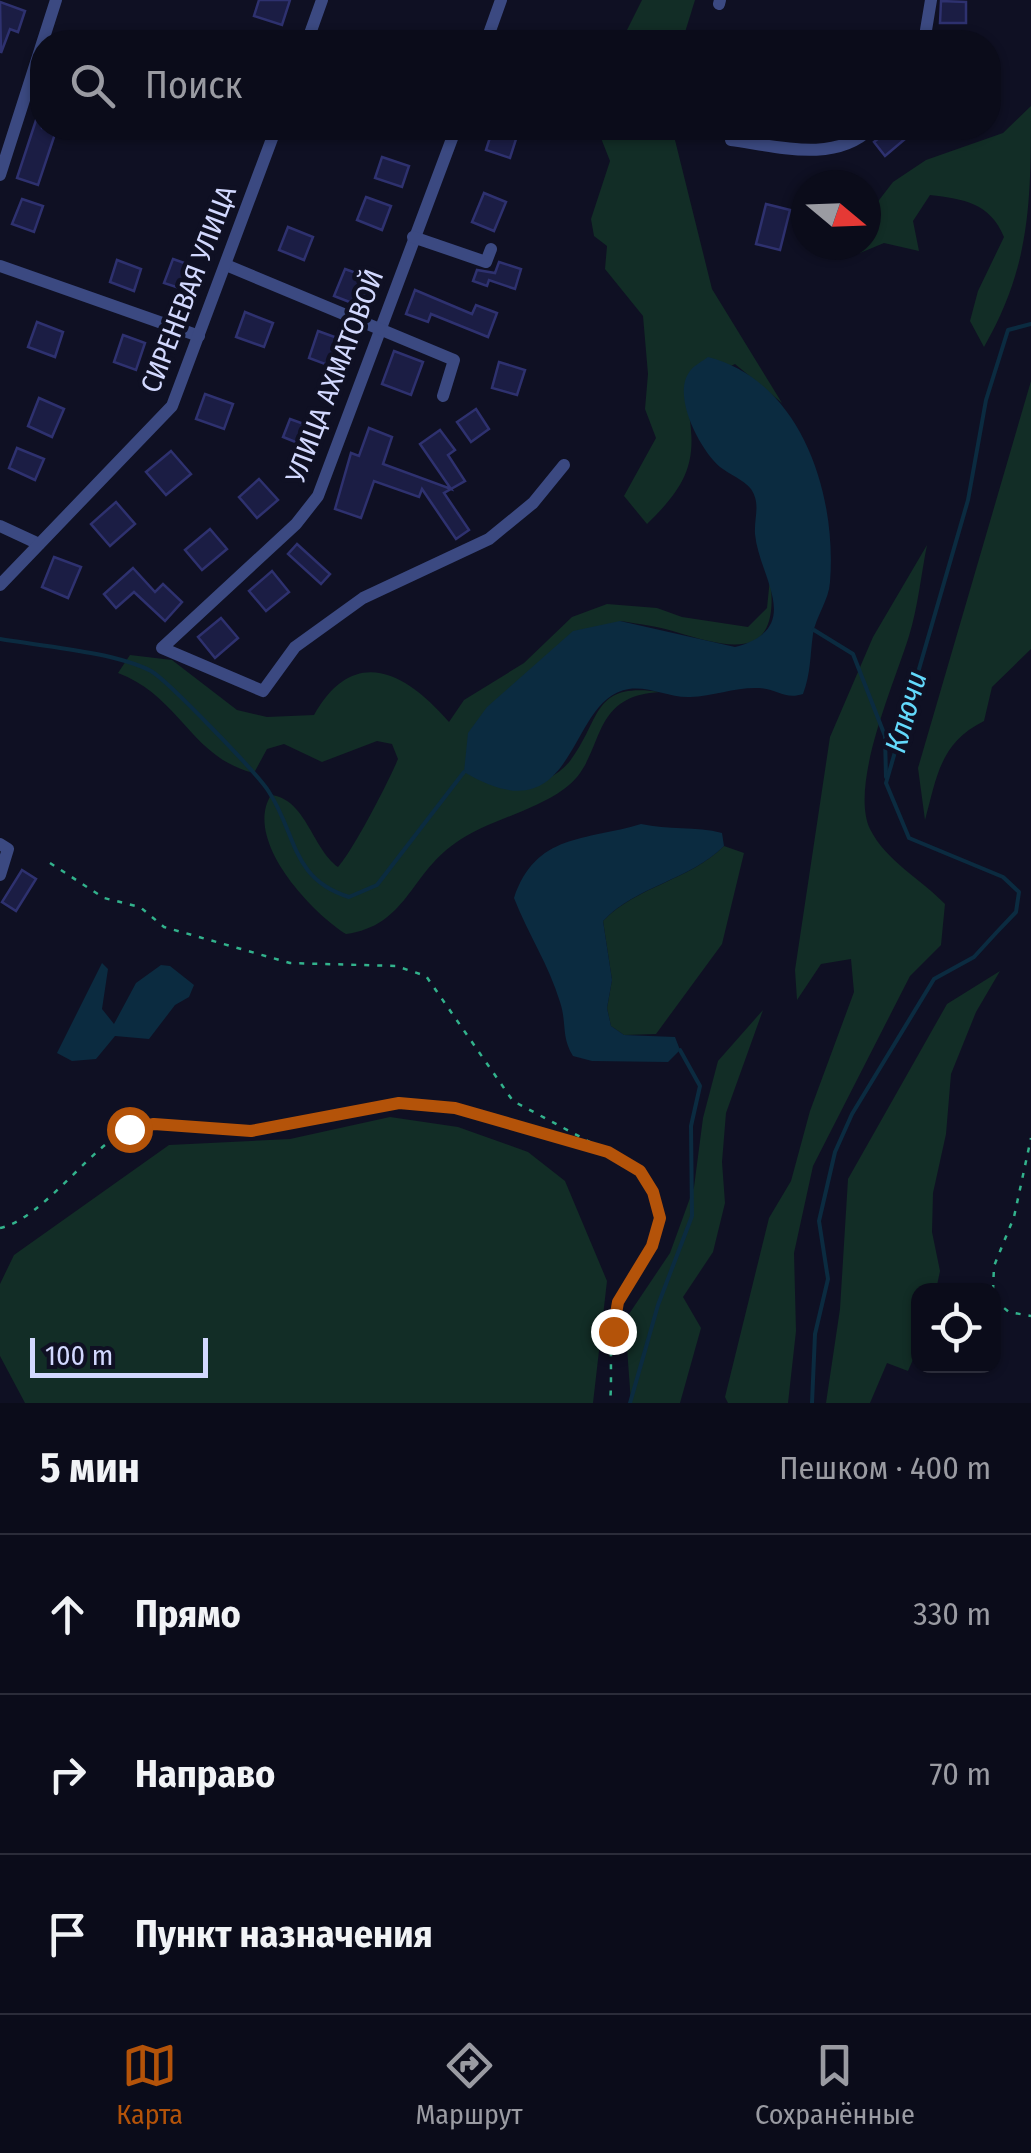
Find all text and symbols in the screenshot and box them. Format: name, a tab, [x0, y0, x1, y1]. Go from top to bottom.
search box	[30, 30, 1001, 140]
icon: search	[65, 58, 120, 113]
text: Поиск	[145, 62, 242, 108]
north arrow	[791, 170, 881, 260]
street label: СИРЕНЕВАЯ УЛИЦА	[134, 181, 243, 397]
street label: УЛИЦА АХМАТОВОЙ	[278, 265, 390, 488]
water label: Ключи	[877, 667, 935, 757]
route start	[107, 1107, 153, 1153]
map controls	[911, 1283, 1001, 1373]
button: locate	[911, 1283, 1001, 1373]
route end	[591, 1309, 637, 1355]
scale bar	[30, 1333, 208, 1378]
text: 100 m	[45, 1339, 113, 1372]
text: 5 мин	[40, 1443, 140, 1493]
text: Пешком · 400 m	[779, 1449, 991, 1487]
icon: ahead	[40, 1587, 95, 1642]
text: Прямо	[135, 1591, 241, 1637]
text: 330 m	[913, 1595, 991, 1633]
icon: right	[40, 1747, 95, 1802]
text: Направо	[135, 1751, 275, 1797]
text: 70 m	[930, 1755, 991, 1793]
icon: arrive	[40, 1907, 95, 1962]
text: Пункт назначения	[135, 1911, 433, 1957]
tab: Карта	[116, 2038, 183, 2131]
tab: Маршрут	[415, 2038, 523, 2131]
tab: Сохранённые	[755, 2038, 915, 2131]

